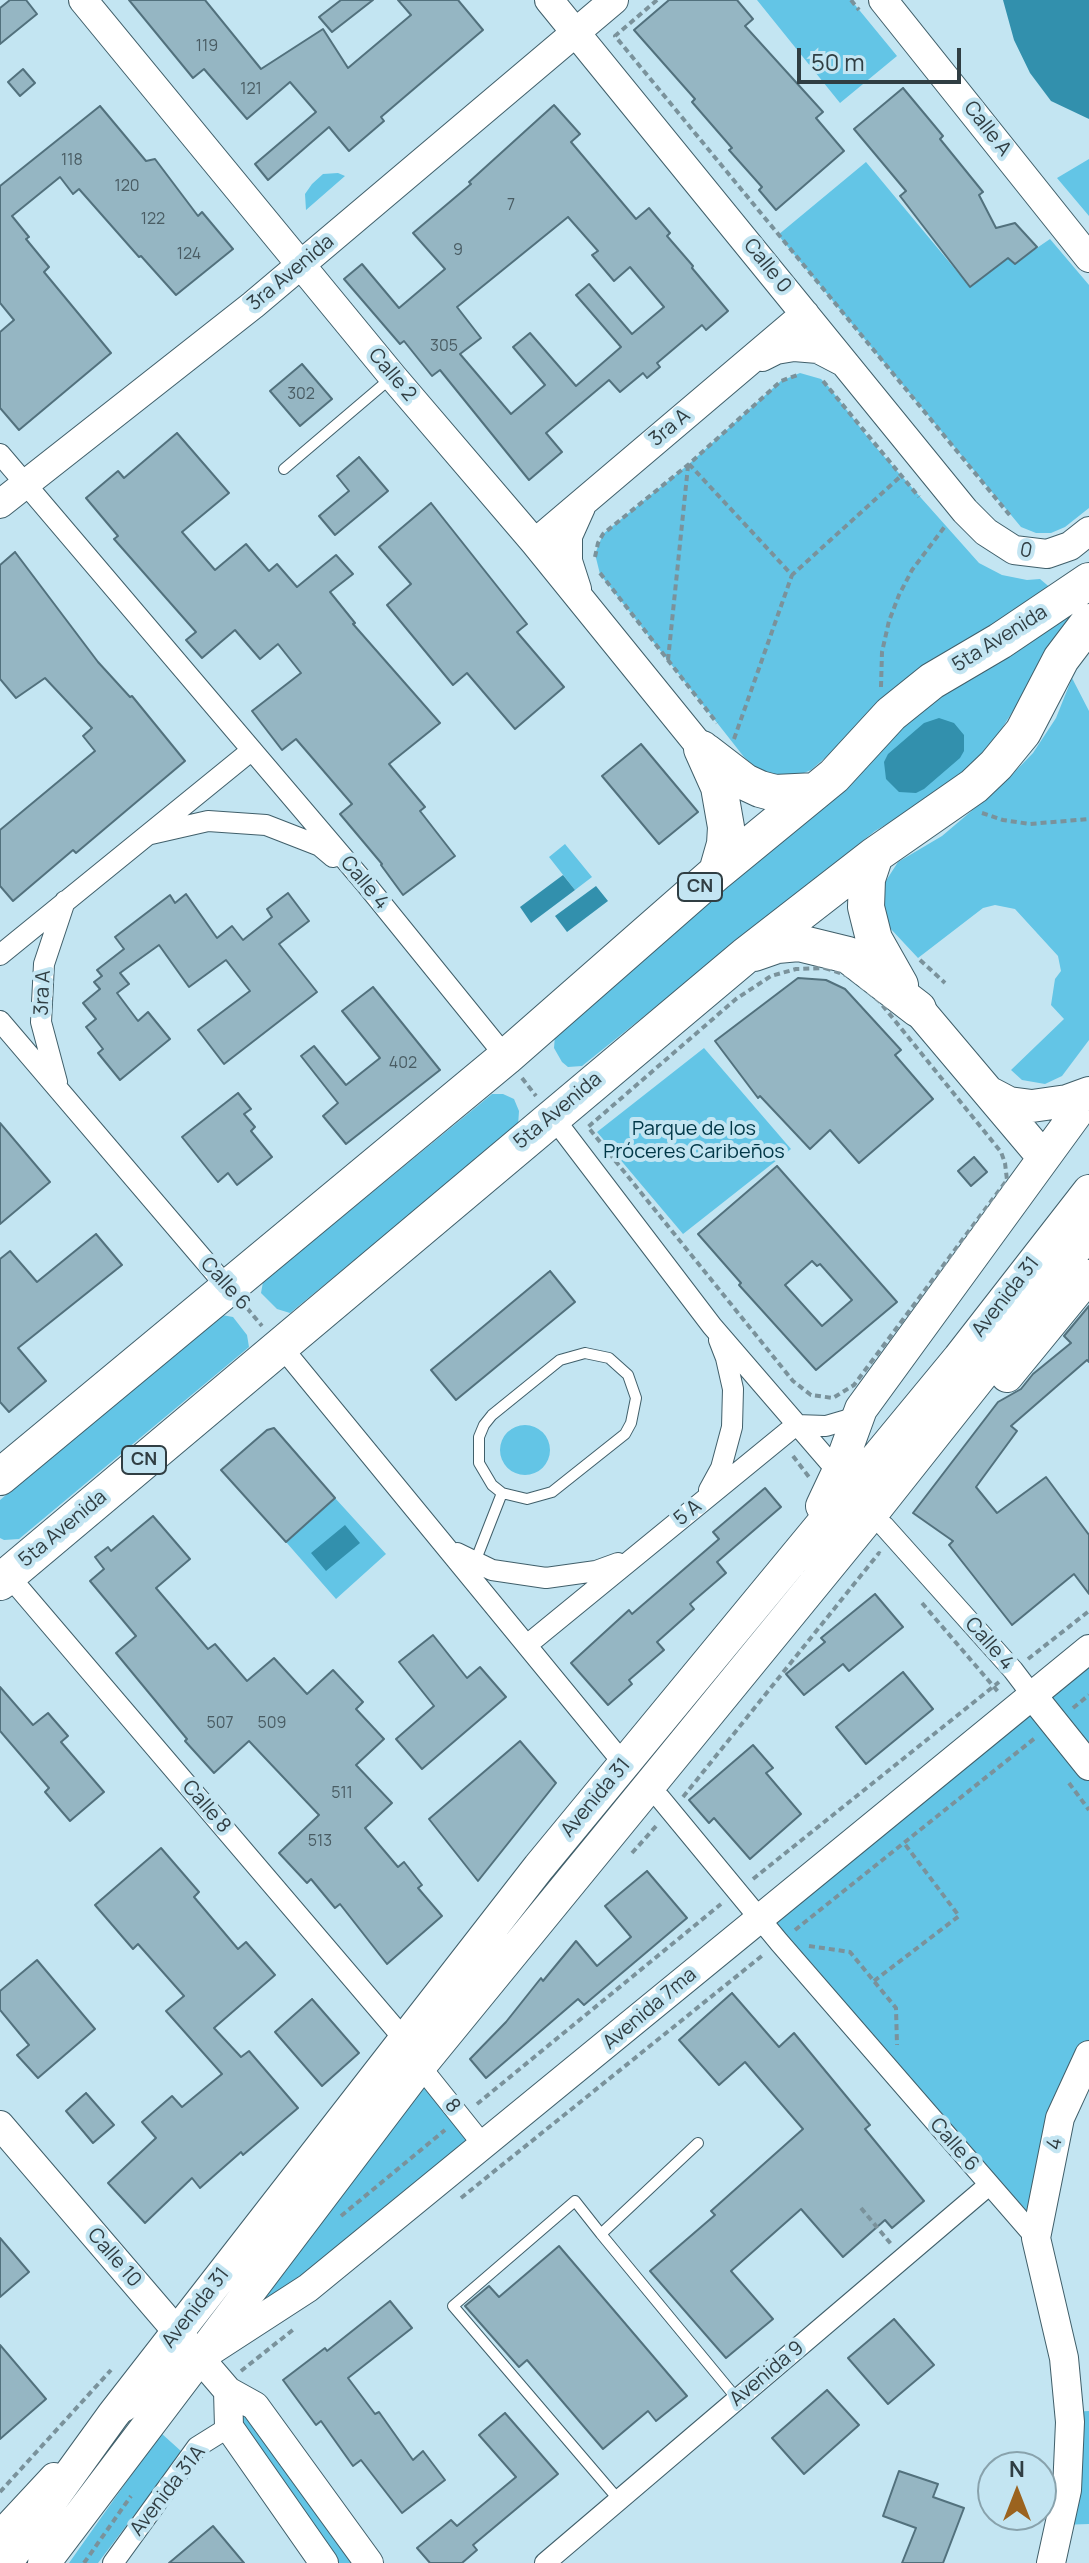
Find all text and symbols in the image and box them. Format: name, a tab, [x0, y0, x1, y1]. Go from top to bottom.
scale bar	[801, 32, 965, 82]
house number: 119	[196, 37, 218, 57]
text: 50 m	[811, 45, 865, 78]
house number: 121	[240, 80, 262, 100]
street label: Calle A	[958, 97, 1016, 161]
house number: 118	[61, 151, 83, 171]
house number: 120	[114, 177, 140, 197]
house number: 7	[507, 196, 515, 216]
house number: 122	[141, 210, 165, 230]
street label: 3ra Avenida	[243, 230, 339, 316]
street label: Calle 0	[738, 234, 796, 298]
house number: 9	[453, 241, 463, 261]
house number: 124	[177, 245, 201, 265]
house number: 305	[430, 337, 458, 357]
street label: Calle 2	[363, 344, 421, 406]
house number: 302	[287, 385, 315, 405]
street label: 3ra A	[645, 404, 695, 452]
street label: 0	[1018, 538, 1034, 564]
street label: 5ta Avenida	[948, 600, 1052, 678]
street label: Calle 4	[335, 851, 393, 915]
road number: CN	[678, 873, 722, 901]
street label: 3ra A	[30, 970, 56, 1016]
house number: 402	[389, 1054, 417, 1074]
street label: 5ta Avenida	[509, 1067, 607, 1155]
park label: Parque de los Próceres Caribeños	[603, 1117, 785, 1164]
street label: Avenida 31	[967, 1252, 1045, 1342]
street label: Calle 6	[195, 1253, 255, 1315]
road number: CN	[122, 1446, 166, 1474]
street label: 5ta Avenida	[14, 1485, 112, 1573]
street label: 5 A	[669, 1495, 707, 1531]
street label: Calle 4	[960, 1613, 1018, 1675]
house number: 507	[206, 1714, 234, 1734]
house number: 509	[258, 1714, 286, 1734]
street label: Avenida 31	[556, 1754, 636, 1842]
street label: Calle 8	[177, 1776, 235, 1838]
house number: 511	[331, 1784, 353, 1804]
house number: 513	[308, 1832, 332, 1852]
street label: Avenida 7ma	[598, 1963, 702, 2055]
street label: 8	[439, 2094, 465, 2118]
street label: Calle 6	[924, 2113, 984, 2177]
street label: 4	[1042, 2136, 1068, 2152]
street label: Calle 10	[82, 2224, 146, 2292]
street label: Avenida 31	[157, 2263, 235, 2353]
street label: Avenida 9	[725, 2336, 809, 2412]
street label: Avenida 31A	[125, 2441, 211, 2541]
north arrow	[977, 2451, 1057, 2531]
text: N	[1009, 2454, 1025, 2484]

